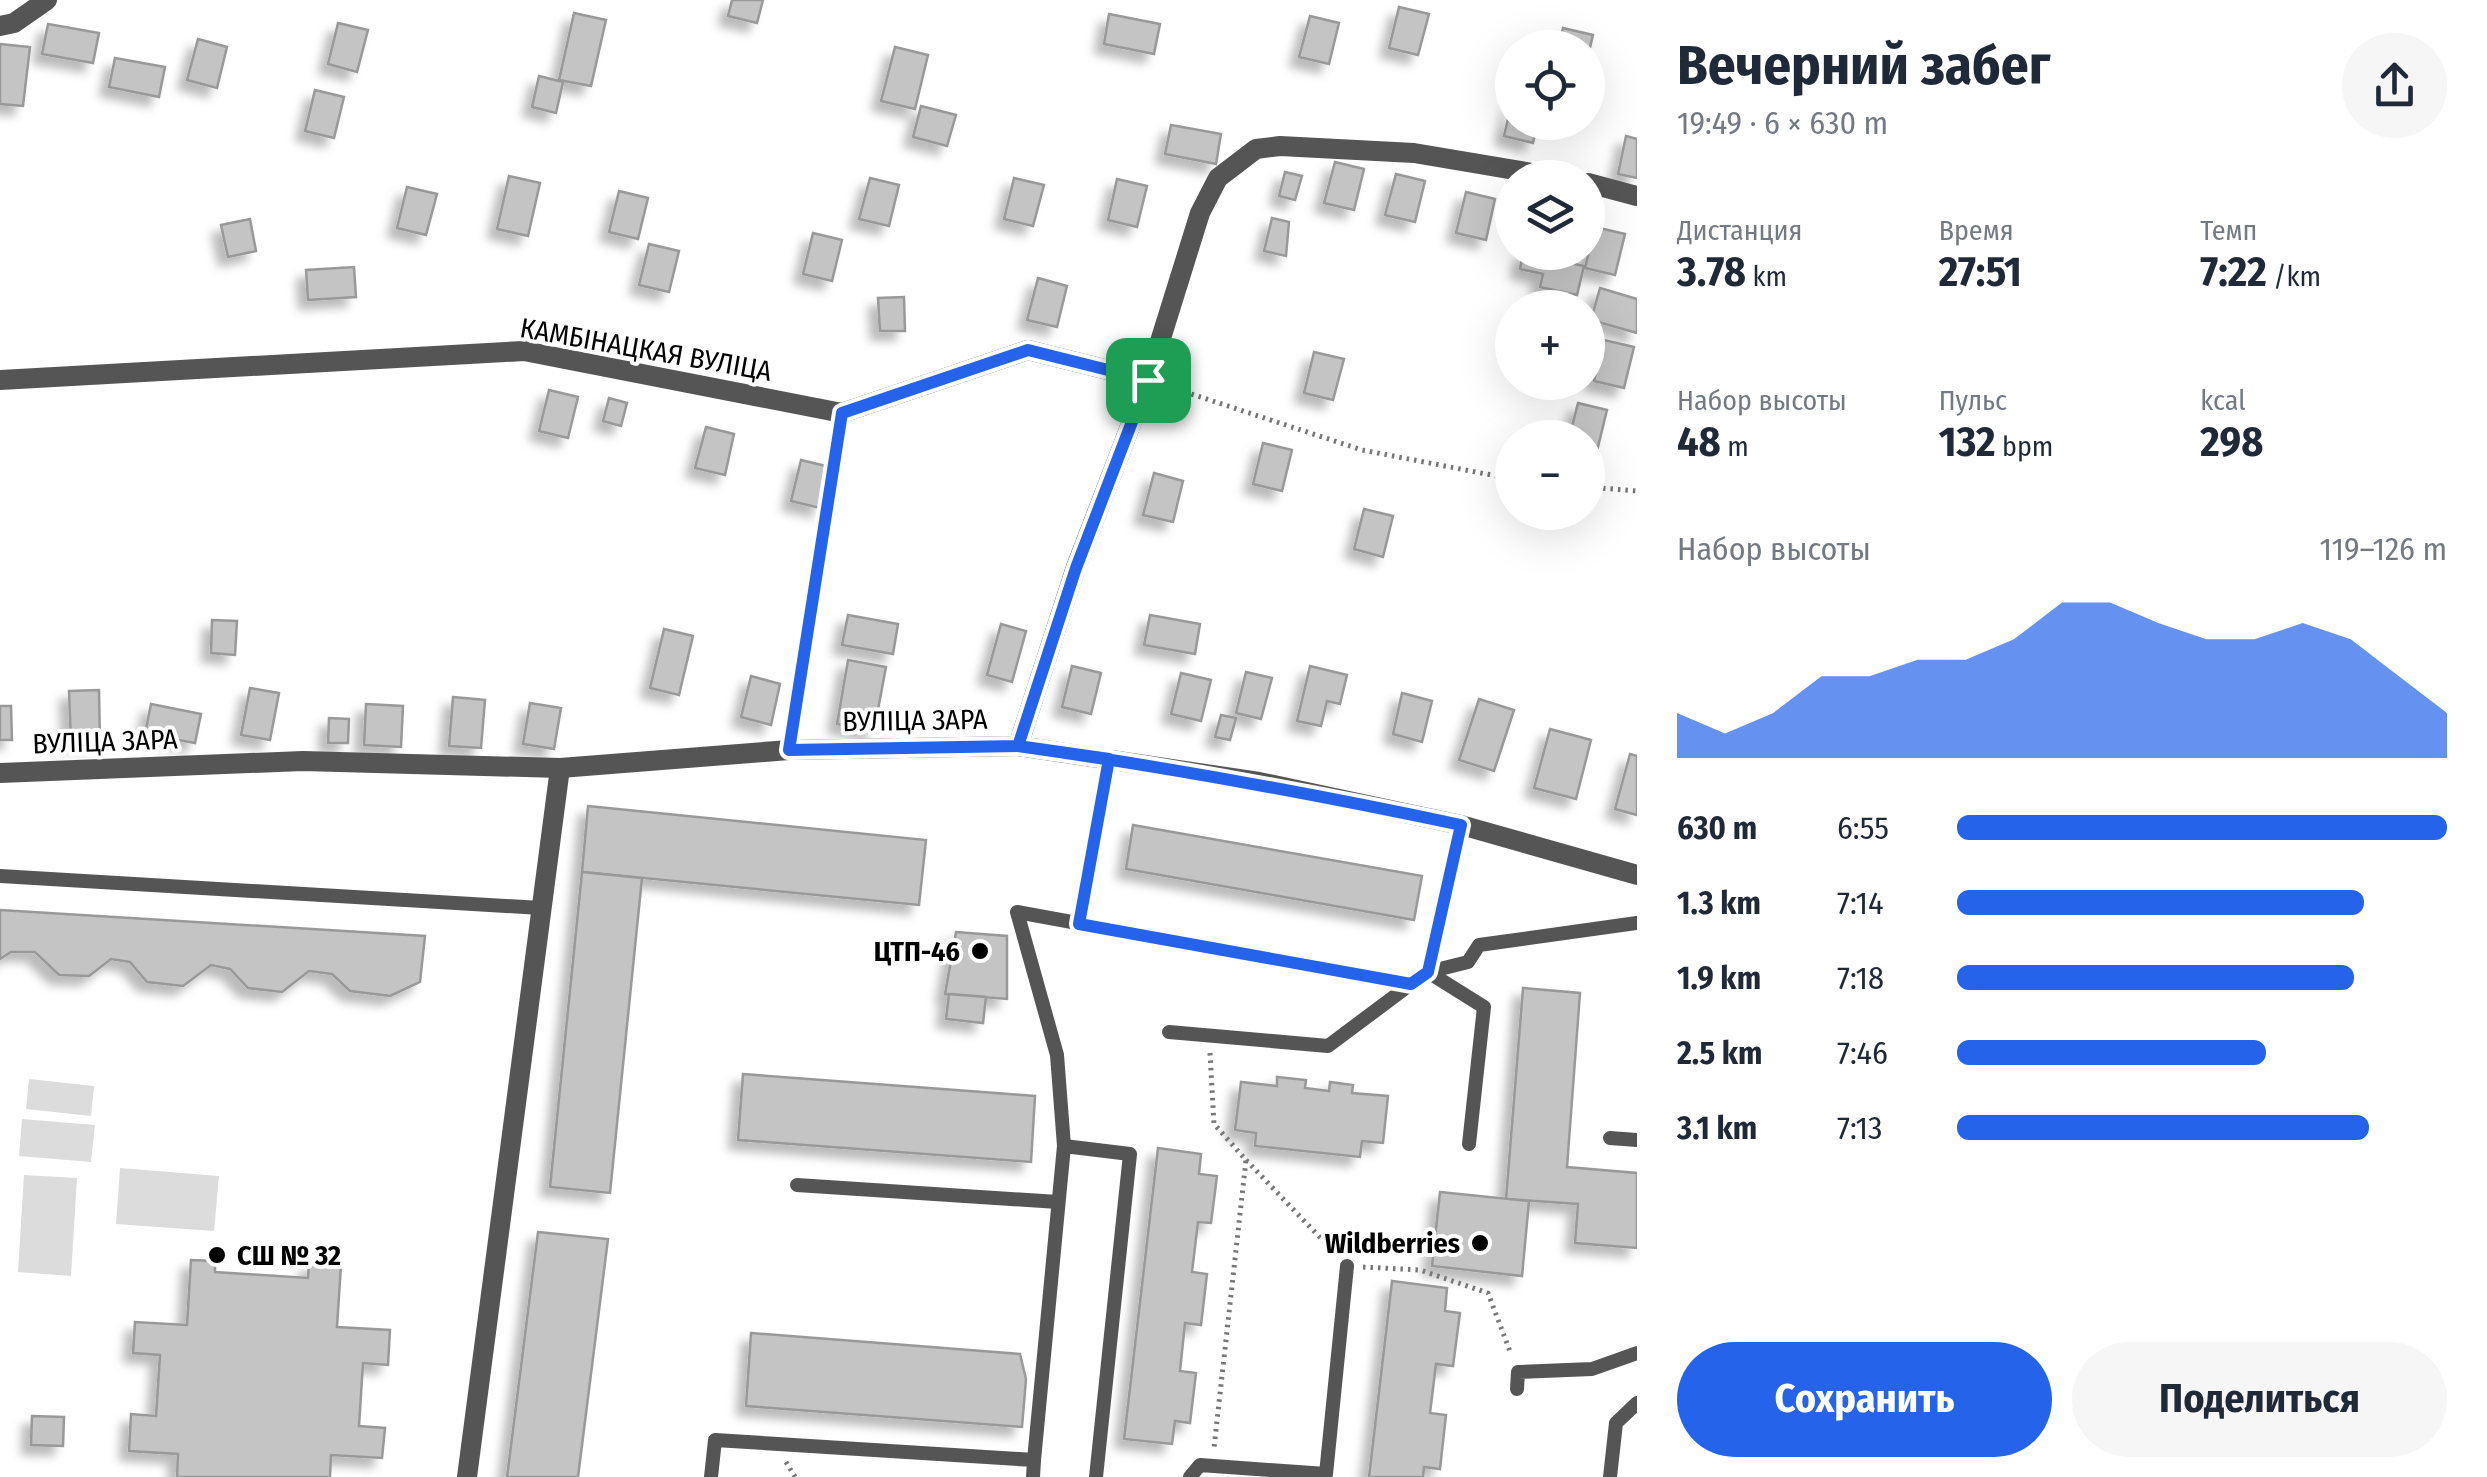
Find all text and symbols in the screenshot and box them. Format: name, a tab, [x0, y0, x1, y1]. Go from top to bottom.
map controls	[1495, 30, 1605, 530]
button: locate	[1495, 30, 1605, 140]
text: Вечерний забег	[1677, 33, 2050, 99]
button: share	[2342, 33, 2447, 138]
text: 19:49 · 6 × 630 m	[1677, 104, 1888, 142]
button: layers	[1495, 160, 1605, 270]
text: Дистанция	[1677, 214, 1802, 247]
text: Время	[1939, 214, 2014, 247]
text: Темп	[2200, 214, 2257, 247]
text: 3.78	[1677, 247, 1746, 297]
text: 27:51	[1939, 247, 2022, 297]
text: 7:22	[2200, 247, 2267, 297]
text: km	[1746, 260, 1787, 293]
text: /km	[2267, 260, 2321, 293]
button: +	[1495, 290, 1605, 400]
street label: КАМБІНАЦКАЯ ВУЛІЦА	[518, 311, 775, 388]
pin	[1106, 338, 1191, 423]
icon: arrive	[1121, 353, 1176, 408]
text: Набор высоты	[1677, 384, 1847, 417]
text: Пульс	[1939, 384, 2007, 417]
text: kcal	[2200, 384, 2246, 417]
text: 48	[1677, 417, 1721, 467]
text: 132	[1939, 417, 1995, 467]
text: 298	[2200, 417, 2263, 467]
button: −	[1495, 420, 1605, 530]
text: m	[1721, 430, 1749, 463]
text: bpm	[1995, 430, 2053, 463]
text: Набор высоты	[1677, 530, 1871, 568]
text: 119–126 m	[2319, 530, 2447, 568]
street label: ВУЛІЦА ЗАРА	[842, 703, 988, 738]
street label: ВУЛІЦА ЗАРА	[32, 722, 178, 761]
text: 630 m	[1677, 809, 1757, 847]
text: 6:55	[1837, 809, 1889, 847]
text: 1.3 km	[1677, 884, 1761, 922]
text: 7:14	[1837, 884, 1883, 922]
place label: ЦТП-46	[874, 935, 960, 968]
marker: ЦТП-46	[969, 940, 991, 962]
text: 1.9 km	[1677, 959, 1761, 997]
text: 7:18	[1837, 959, 1884, 997]
text: 2.5 km	[1677, 1034, 1763, 1072]
text: 7:46	[1837, 1034, 1888, 1072]
text: 3.1 km	[1677, 1109, 1757, 1147]
text: 7:13	[1837, 1109, 1882, 1147]
place label: Wildberries	[1325, 1227, 1460, 1260]
marker: Wildberries	[1469, 1232, 1491, 1254]
place label: СШ № 32	[237, 1239, 341, 1272]
marker: СШ № 32	[206, 1244, 228, 1266]
button: Сохранить	[1677, 1342, 2052, 1457]
button: Поделиться	[2072, 1342, 2447, 1457]

